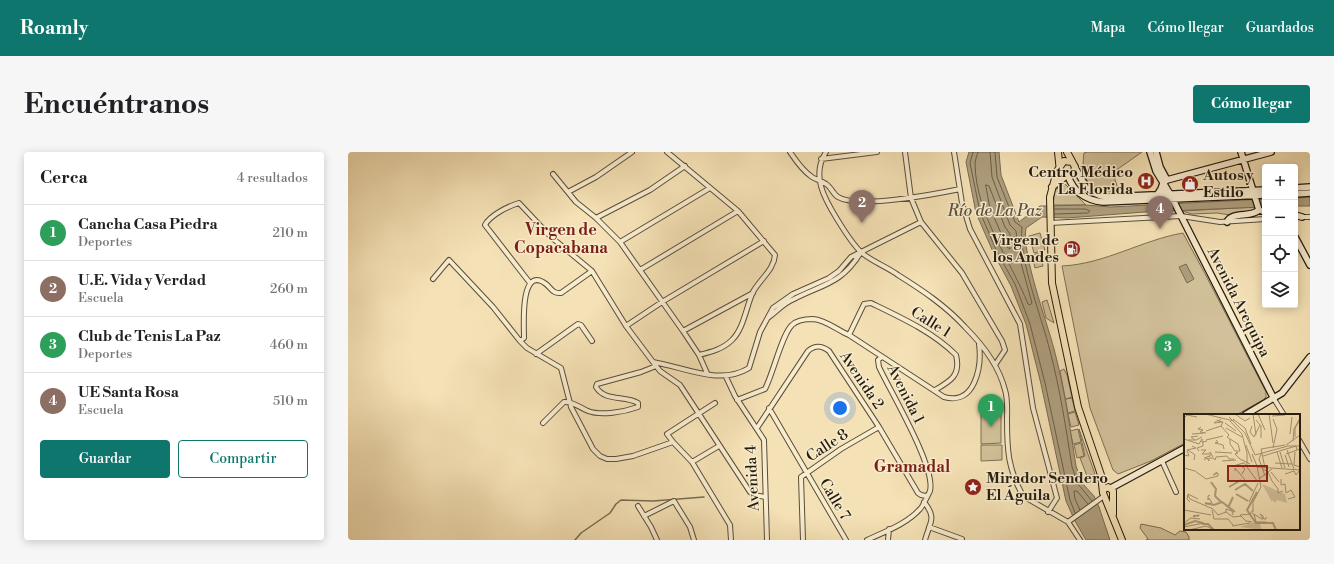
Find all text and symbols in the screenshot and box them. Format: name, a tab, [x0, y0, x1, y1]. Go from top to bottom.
text: Roamly	[20, 16, 88, 40]
text: Mapa	[1091, 19, 1125, 37]
text: Cómo llegar	[1147, 19, 1224, 37]
text: Guardados	[1246, 19, 1314, 37]
button: Cómo llegar	[1193, 85, 1310, 123]
text: Encuéntranos	[24, 87, 209, 122]
place label: Centro Médico La Florida	[1028, 163, 1134, 199]
map controls	[1262, 164, 1298, 308]
button: +	[1262, 164, 1298, 200]
place label: Autos y Estilo	[1202, 166, 1254, 202]
text: Cerca	[40, 167, 88, 189]
text: 4 resultados	[237, 170, 308, 186]
hospital icon: Centro Médico La Florida	[1136, 171, 1156, 191]
shop icon: Autos y Estilo	[1180, 174, 1200, 194]
pin: 2	[849, 190, 875, 223]
pin: 4	[1147, 196, 1173, 229]
button: −	[1262, 200, 1298, 236]
water label: Río de La Paz	[947, 201, 1043, 221]
text: Cancha Casa Piedra	[78, 215, 218, 234]
district label: Virgen de Copacabana	[514, 220, 608, 258]
text: 1	[50, 225, 56, 241]
text: 210 m	[273, 225, 308, 241]
place label: Virgen de los Andes	[991, 231, 1059, 267]
text: Deportes	[78, 234, 132, 250]
button: locate	[1262, 236, 1298, 272]
fuel station icon: Virgen de los Andes	[1062, 239, 1082, 259]
street label: Avenida Arequipa	[1202, 243, 1275, 361]
text: U.E. Vida y Verdad	[78, 271, 206, 290]
button: layers	[1262, 272, 1298, 308]
text: 2	[49, 281, 57, 297]
text: 260 m	[270, 281, 308, 297]
text: Escuela	[78, 290, 124, 306]
street label: Calle 1	[907, 303, 955, 342]
text: Club de Tenis La Paz	[78, 327, 221, 346]
pin: 3	[1155, 334, 1181, 367]
text: 3	[49, 337, 57, 353]
text: 460 m	[270, 337, 308, 353]
text: Deportes	[78, 346, 132, 362]
street label: Avenida 2	[835, 347, 888, 413]
street label: Avenida 1	[882, 361, 929, 427]
text: UE Santa Rosa	[78, 383, 179, 402]
text: 4	[49, 393, 57, 409]
text: 510 m	[273, 393, 308, 409]
pin: 1	[978, 394, 1004, 427]
your location	[830, 398, 850, 418]
text: Escuela	[78, 402, 124, 418]
inset map	[1184, 414, 1300, 530]
street label: Calle 8	[803, 425, 852, 466]
button: Guardar	[40, 440, 170, 478]
button: Compartir	[178, 440, 308, 478]
street label: Avenida 4	[741, 444, 764, 513]
district label: Gramadal	[874, 457, 951, 477]
place label: Mirador Sendero El Águila	[986, 469, 1108, 505]
street label: Calle 7	[815, 475, 855, 524]
place icon: Mirador Sendero El Águila	[963, 477, 983, 497]

